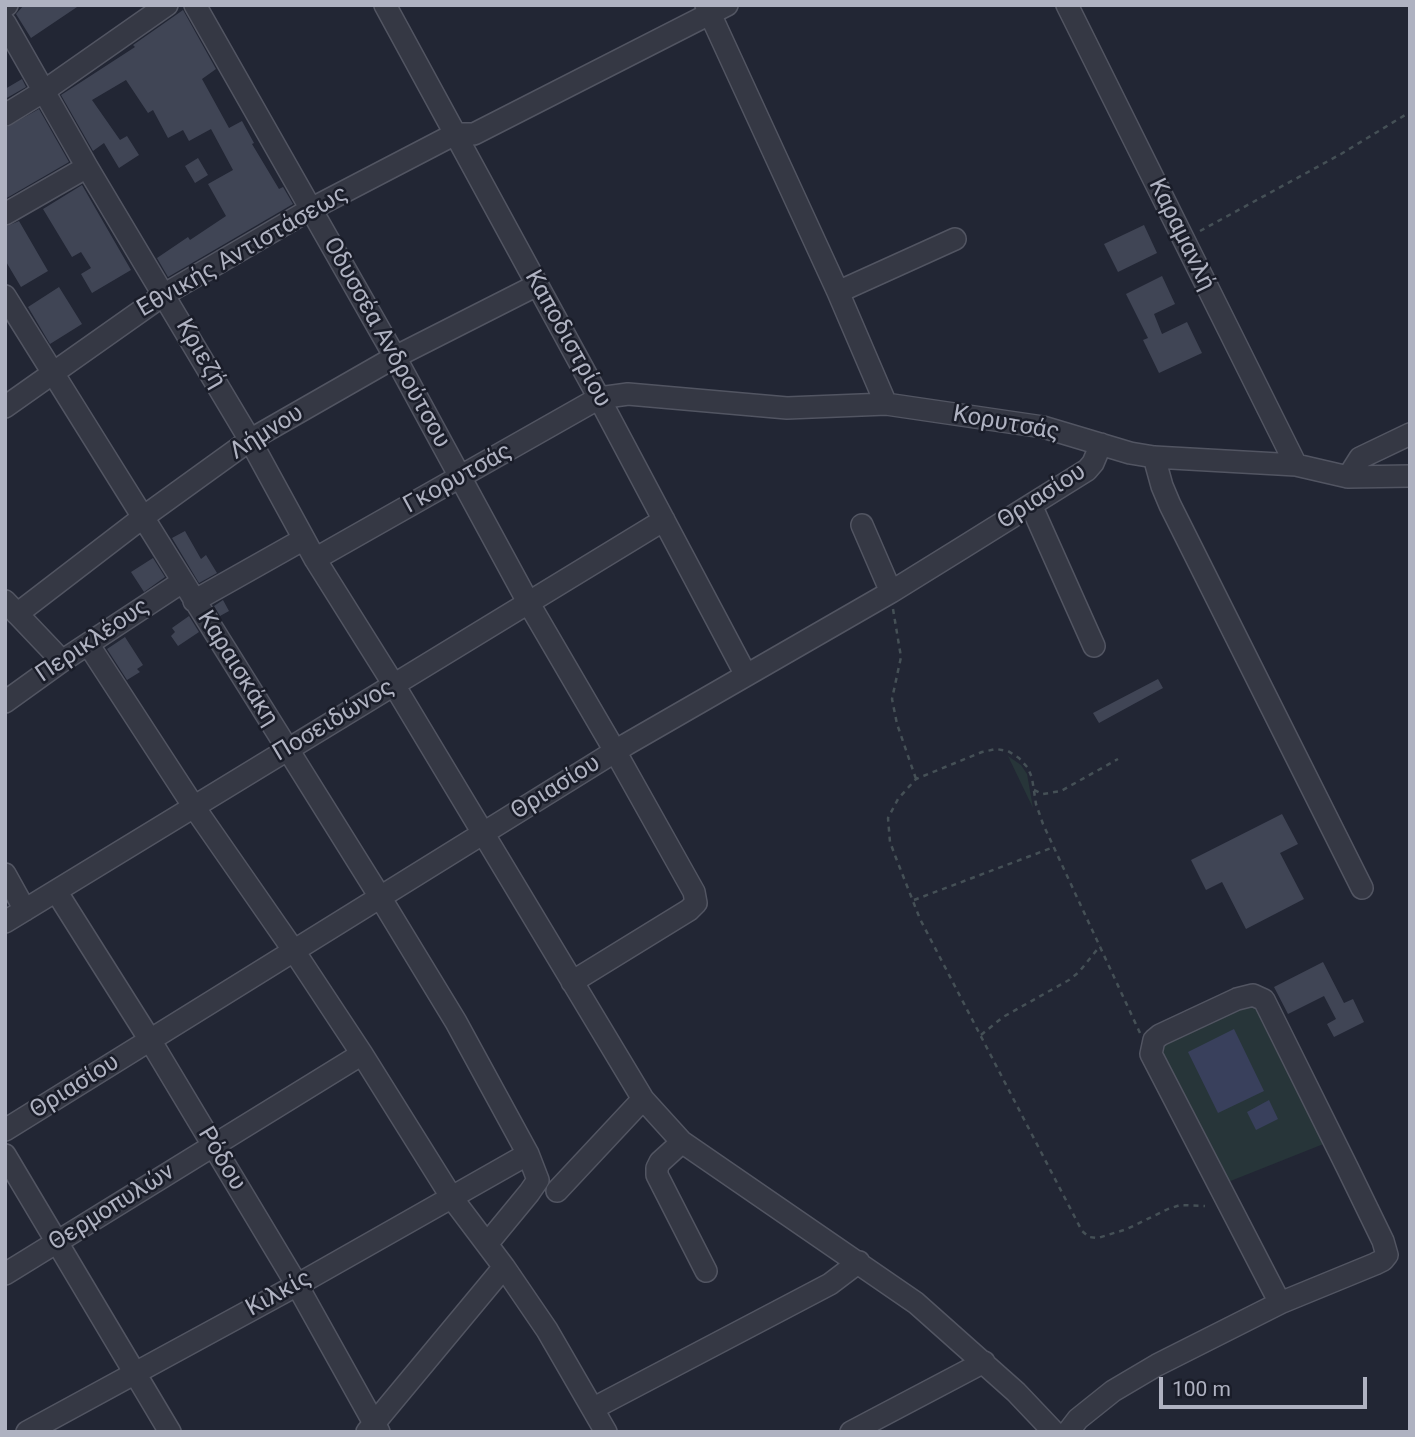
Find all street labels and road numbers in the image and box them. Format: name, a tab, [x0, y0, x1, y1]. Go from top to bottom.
street label: Καραμανλή	[1141, 174, 1221, 296]
street label: Εθνικής Αντιστάσεως	[133, 180, 353, 324]
street label: Οδυσσέα Ανδρούτσου	[316, 233, 456, 453]
street label: Καποδιστρίου	[518, 266, 616, 412]
street label: Κριεζή	[169, 314, 231, 394]
street label: Λήμνου	[225, 399, 309, 467]
street label: Κορυτσάς	[951, 400, 1061, 448]
street label: Γκορυτσάς	[399, 437, 517, 521]
street label: Θριασίου	[993, 458, 1091, 536]
street label: Περικλέους	[31, 592, 155, 690]
street label: Καραισκάκη	[190, 606, 284, 732]
street label: Ποσειδώνος	[268, 673, 400, 769]
street label: Θριασίου	[506, 749, 606, 827]
street label: Θριασίου	[25, 1048, 125, 1126]
street label: Ρόδου	[191, 1122, 251, 1196]
street label: Θερμοπυλών	[44, 1158, 180, 1258]
street label: Κιλκίς	[241, 1264, 317, 1324]

